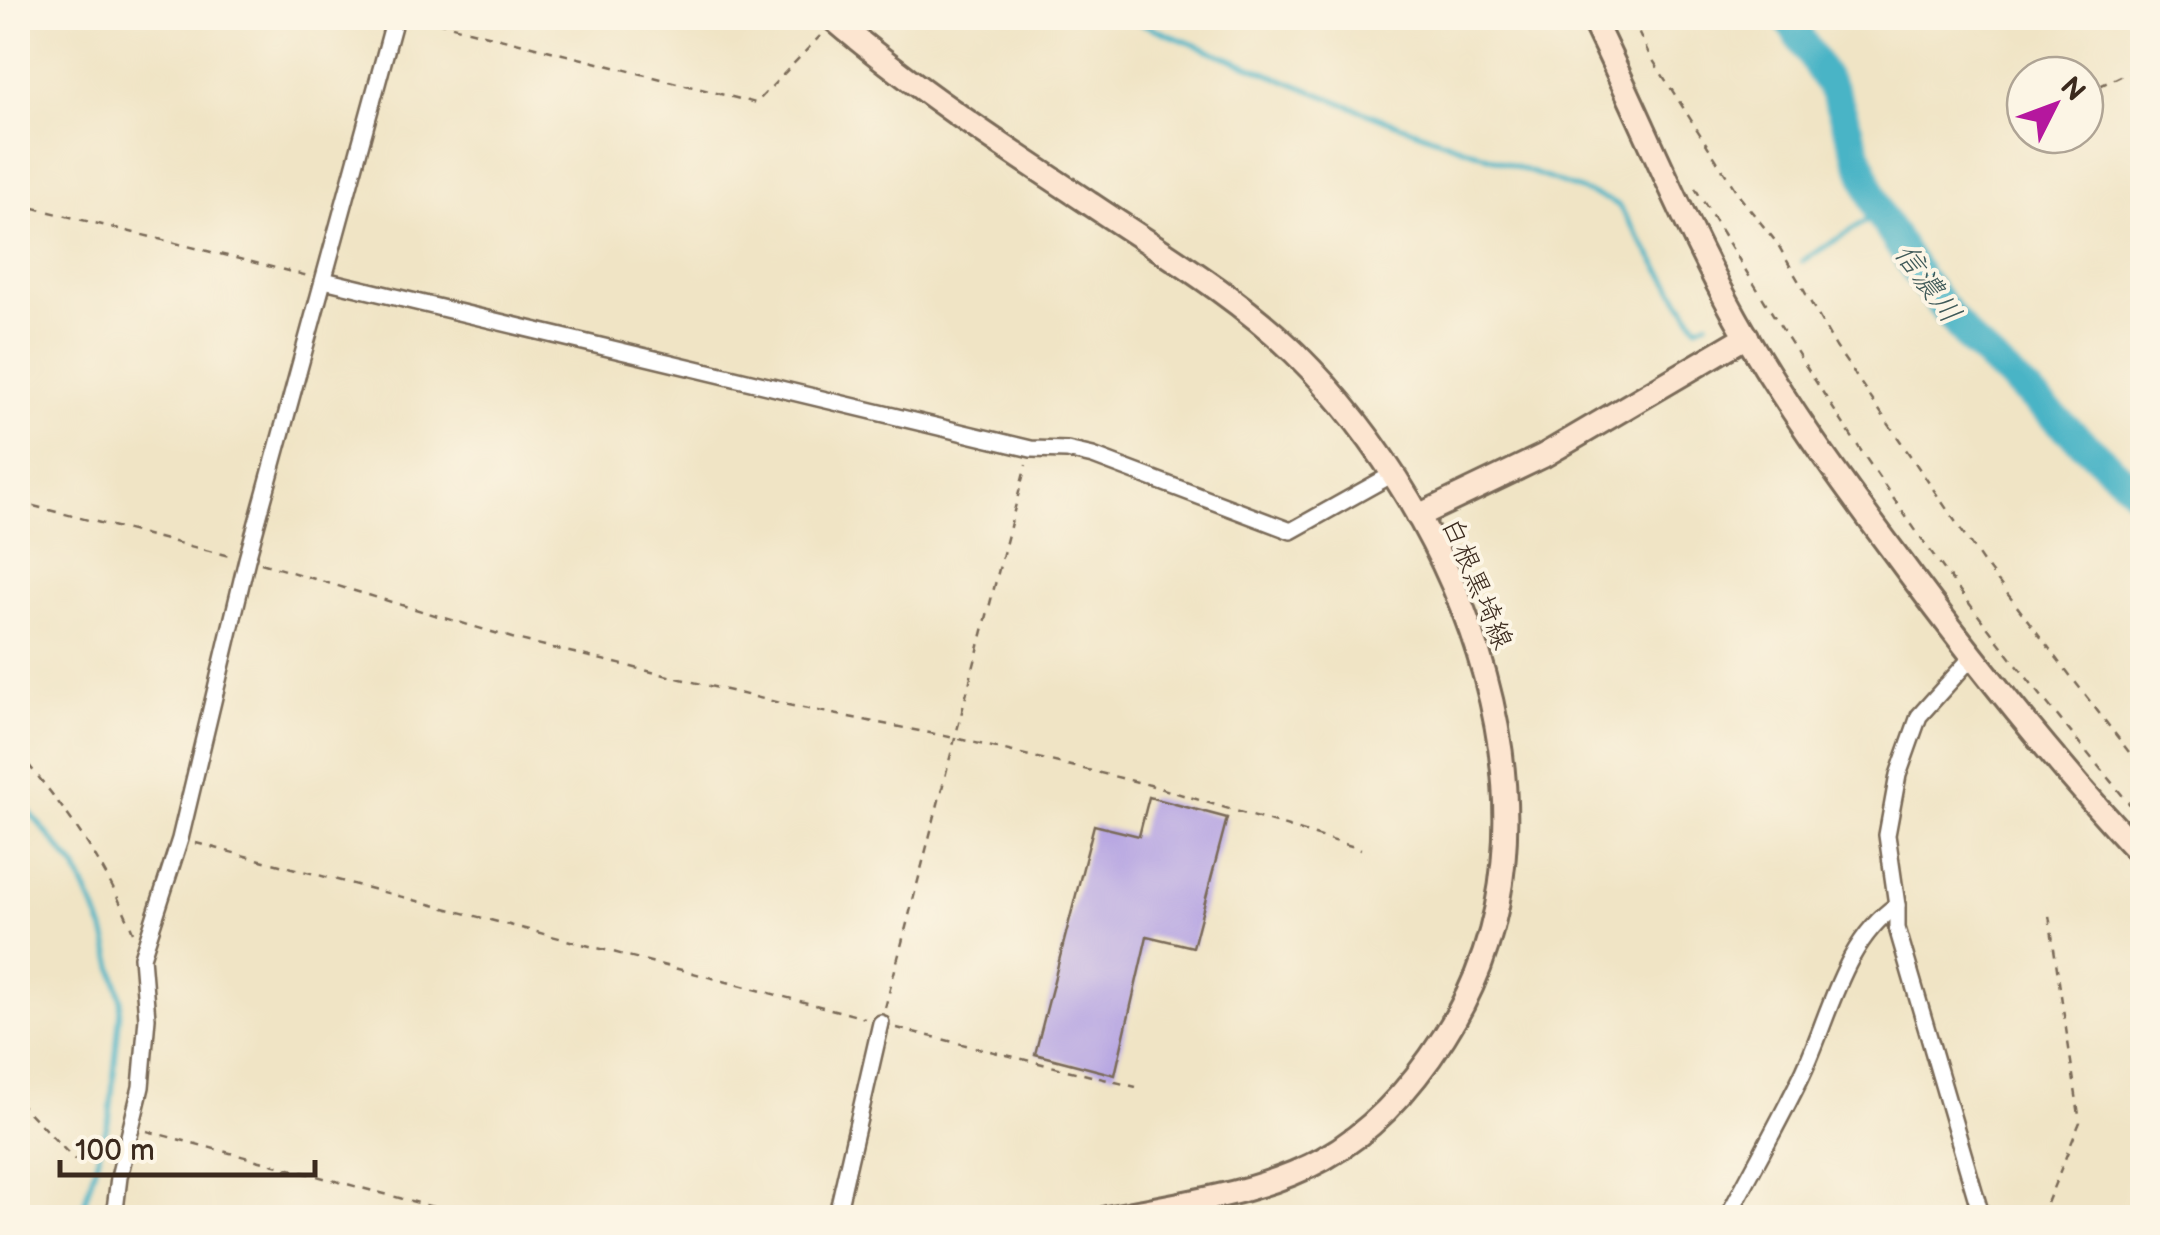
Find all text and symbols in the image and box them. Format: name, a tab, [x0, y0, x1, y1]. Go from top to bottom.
north arrow	[2005, 55, 2105, 155]
text: N	[2053, 70, 2092, 108]
water label: 信濃川	[1886, 237, 1968, 331]
street label: 白根黒埼線	[1434, 513, 1519, 654]
scale bar	[60, 1115, 315, 1177]
text: 100 m	[75, 1133, 155, 1169]

